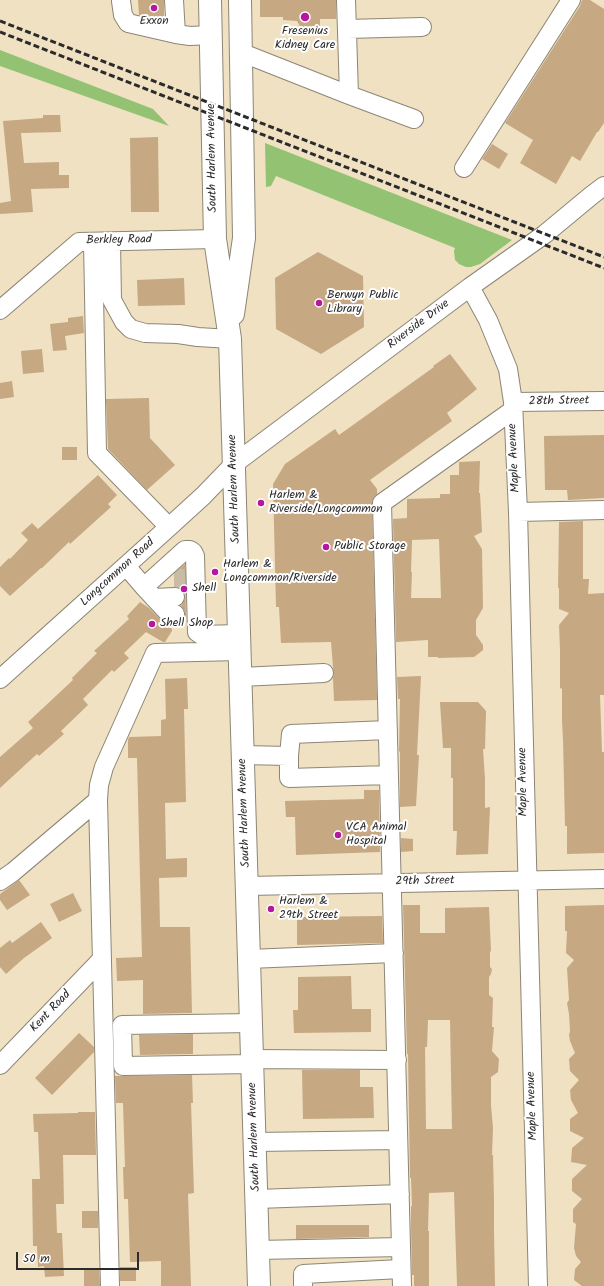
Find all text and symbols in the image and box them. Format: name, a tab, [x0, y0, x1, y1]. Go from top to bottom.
marker: Exxon	[149, 3, 159, 13]
marker: Fresenius Kidney Care	[299, 11, 311, 23]
place label: Exxon	[139, 15, 169, 29]
place label: Fresenius Kidney Care	[275, 25, 335, 53]
street label: South Harlem Avenue	[205, 103, 221, 213]
street label: Berkley Road	[86, 233, 152, 249]
place label: Berwyn Public Library	[327, 289, 399, 317]
street label: Riverside Drive	[385, 297, 453, 353]
marker: Berwyn Public Library	[314, 298, 324, 308]
street label: 28th Street	[529, 394, 589, 410]
street label: Maple Avenue	[506, 423, 524, 493]
street label: South Harlem Avenue	[226, 434, 244, 544]
place label: Harlem & Riverside/Longcommon	[269, 489, 383, 517]
marker: Harlem & Riverside/Longcommon	[256, 498, 266, 508]
street label: Longcommon Road	[78, 536, 158, 610]
place label: Public Storage	[334, 540, 406, 554]
marker: Public Storage	[321, 542, 331, 552]
place label: Harlem & Longcommon/Riverside	[223, 558, 337, 586]
marker: Harlem & Longcommon/Riverside	[210, 567, 220, 577]
place label: Shell	[192, 582, 216, 596]
marker: Shell	[179, 584, 189, 594]
place label: Shell Shop	[160, 617, 213, 631]
marker: Shell Shop	[147, 619, 157, 629]
street label: Maple Avenue	[516, 747, 532, 817]
street label: South Harlem Avenue	[236, 758, 254, 868]
place label: VCA Animal Hospital	[346, 821, 406, 849]
marker: VCA Animal Hospital	[333, 830, 343, 840]
street label: 29th Street	[395, 874, 455, 890]
place label: Harlem & 29th Street	[279, 895, 338, 923]
marker: Harlem & 29th Street	[266, 904, 276, 914]
street label: Kent Road	[28, 988, 74, 1036]
street label: Maple Avenue	[525, 1071, 541, 1141]
street label: South Harlem Avenue	[246, 1082, 264, 1192]
scale bar	[18, 1244, 141, 1270]
text: 50 m	[23, 1249, 50, 1268]

